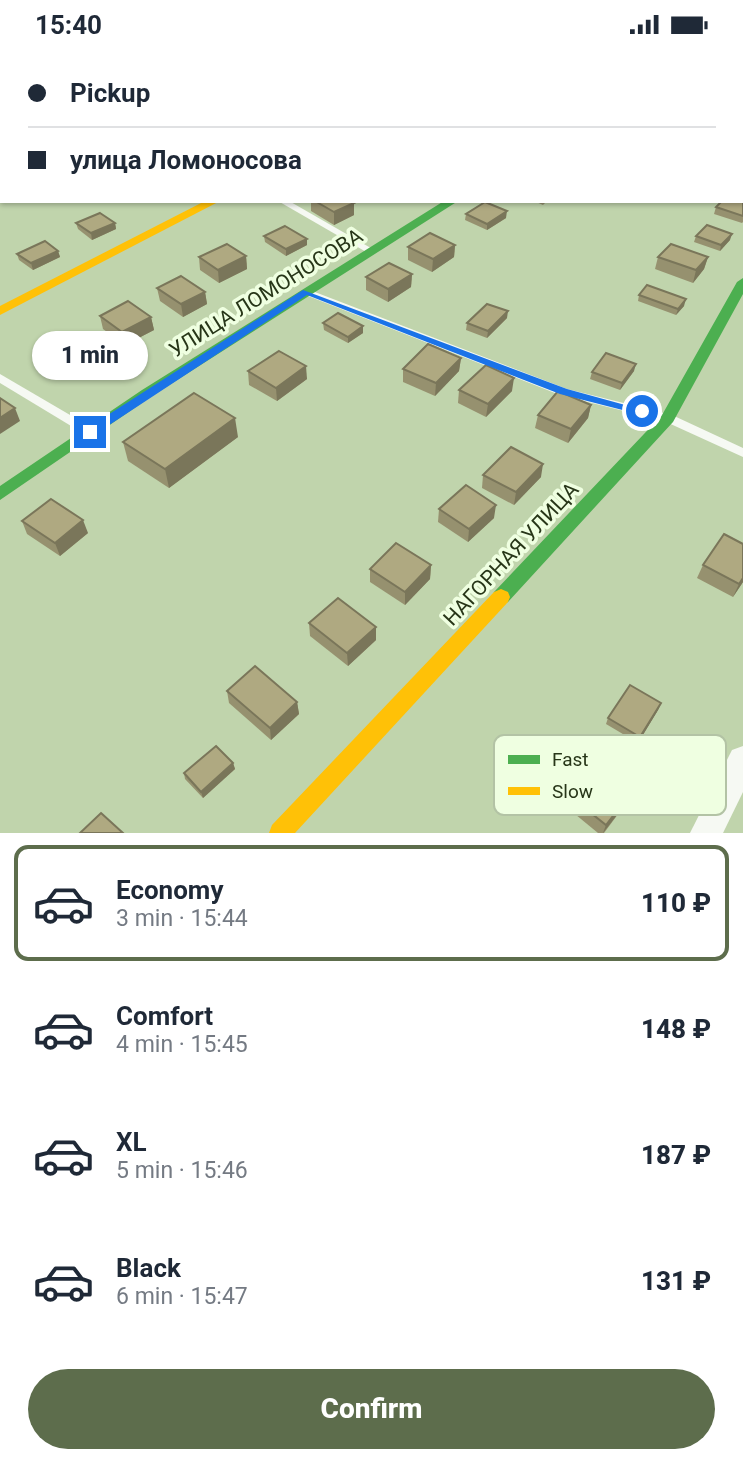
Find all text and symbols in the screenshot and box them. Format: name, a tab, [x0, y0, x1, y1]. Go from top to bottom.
text: 15:40	[35, 10, 102, 40]
text: Pickup	[70, 78, 150, 108]
text: улица Ломоносова	[70, 145, 302, 175]
street label: УЛИЦА ЛОМОНОСОВА	[165, 223, 367, 362]
callout: 1 min	[32, 331, 148, 379]
text: 1 min	[61, 342, 119, 369]
route start	[626, 395, 658, 427]
route end	[74, 416, 106, 448]
street label: НАГОРНАЯ УЛИЦА	[439, 477, 584, 630]
legend	[494, 735, 726, 815]
text: Fast	[552, 748, 589, 771]
text: Slow	[552, 780, 593, 803]
icon: car	[32, 872, 95, 935]
text: Economy	[116, 875, 223, 905]
text: 110 ₽	[641, 888, 711, 918]
text: 3 min · 15:44	[116, 905, 248, 932]
icon: car	[32, 998, 95, 1061]
text: Comfort	[116, 1001, 213, 1031]
text: 148 ₽	[641, 1014, 711, 1044]
text: 4 min · 15:45	[116, 1031, 248, 1058]
icon: car	[32, 1124, 95, 1187]
text: XL	[116, 1127, 147, 1157]
text: 187 ₽	[641, 1140, 711, 1170]
text: 5 min · 15:46	[116, 1157, 248, 1184]
icon: car	[32, 1250, 95, 1313]
text: Black	[116, 1253, 181, 1283]
text: 131 ₽	[641, 1266, 711, 1296]
text: 6 min · 15:47	[116, 1283, 248, 1310]
button: Confirm	[28, 1369, 715, 1449]

